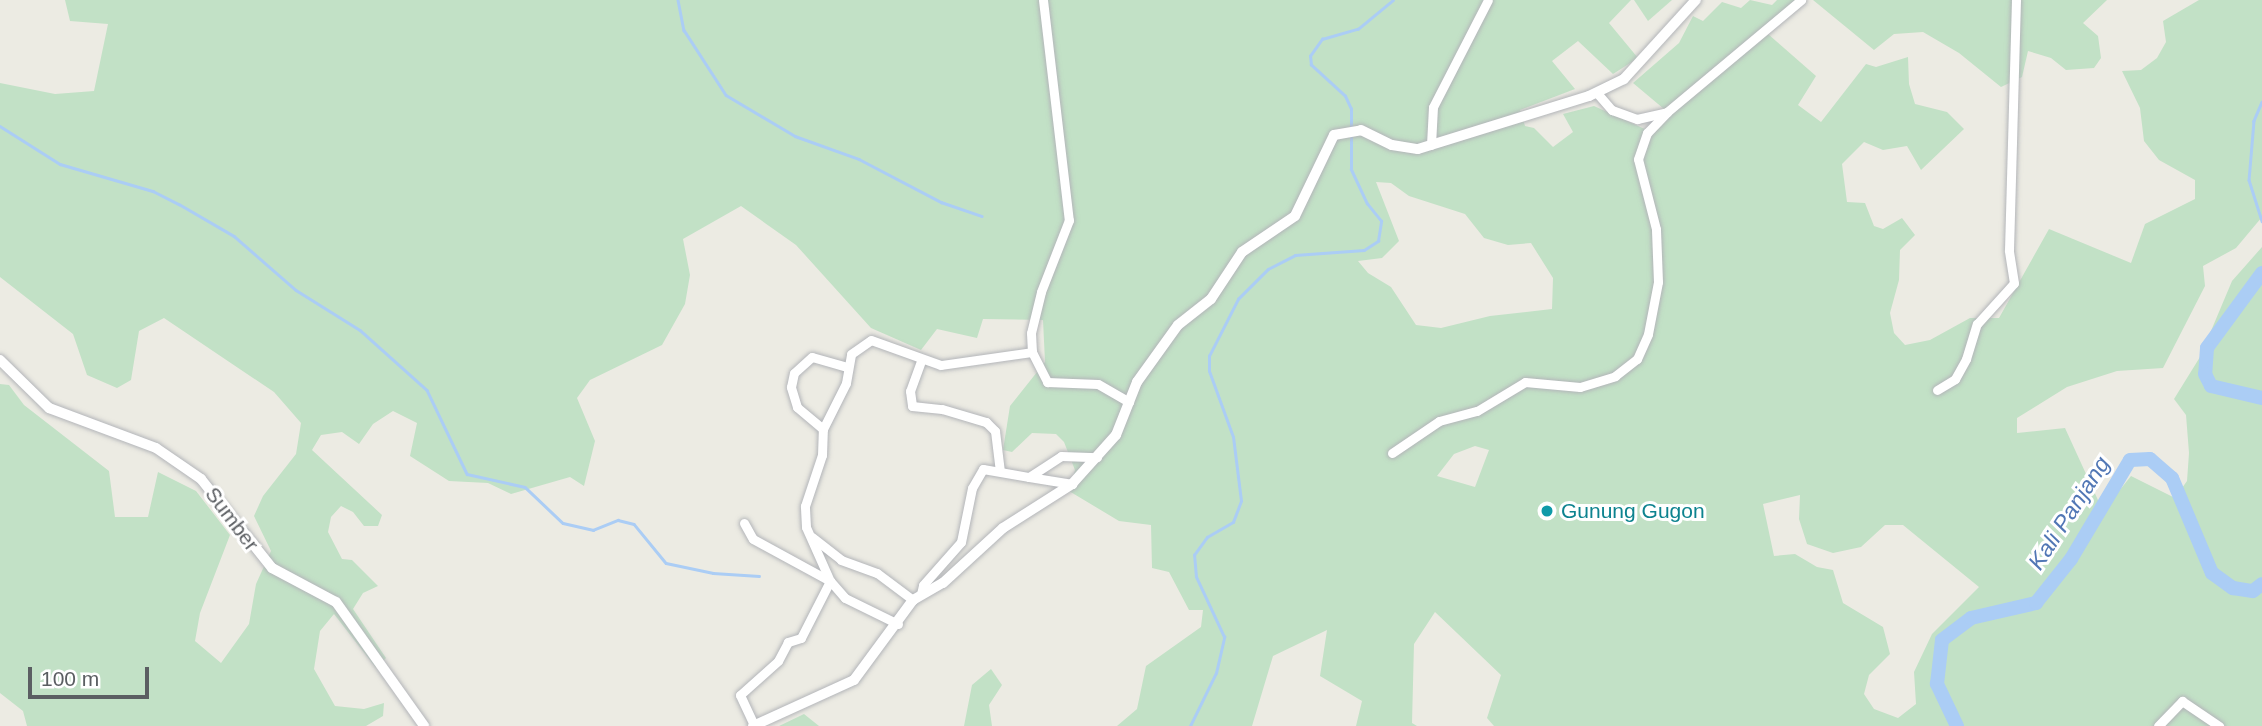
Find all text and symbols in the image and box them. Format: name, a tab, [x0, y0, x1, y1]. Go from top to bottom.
water label: Kali Panjang	[2022, 451, 2116, 575]
street label: Sumber	[200, 482, 264, 556]
place label: Gunung Gugon	[1561, 498, 1705, 524]
marker: Gunung Gugon	[1539, 503, 1555, 519]
scale bar	[32, 652, 152, 696]
text: 100 m	[41, 667, 99, 690]

